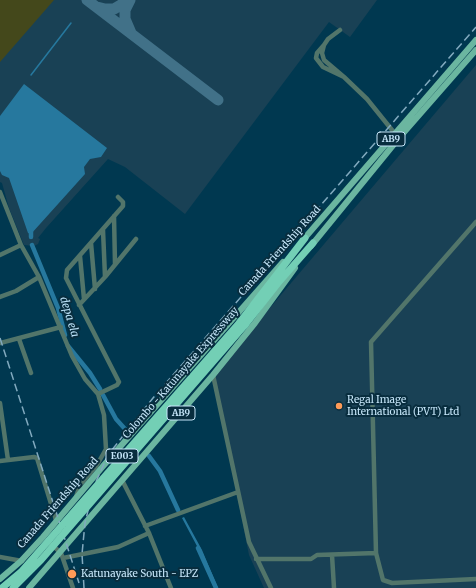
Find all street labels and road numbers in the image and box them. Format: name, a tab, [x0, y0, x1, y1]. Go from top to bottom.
road number: AB9	[377, 132, 405, 146]
street label: Canada Friendship Road	[237, 204, 323, 298]
street label: Colombo - Katunayake Expressway	[121, 305, 241, 441]
road number: AB9	[167, 406, 195, 420]
road number: E003	[106, 449, 138, 463]
street label: Canada Friendship Road	[15, 455, 101, 551]

